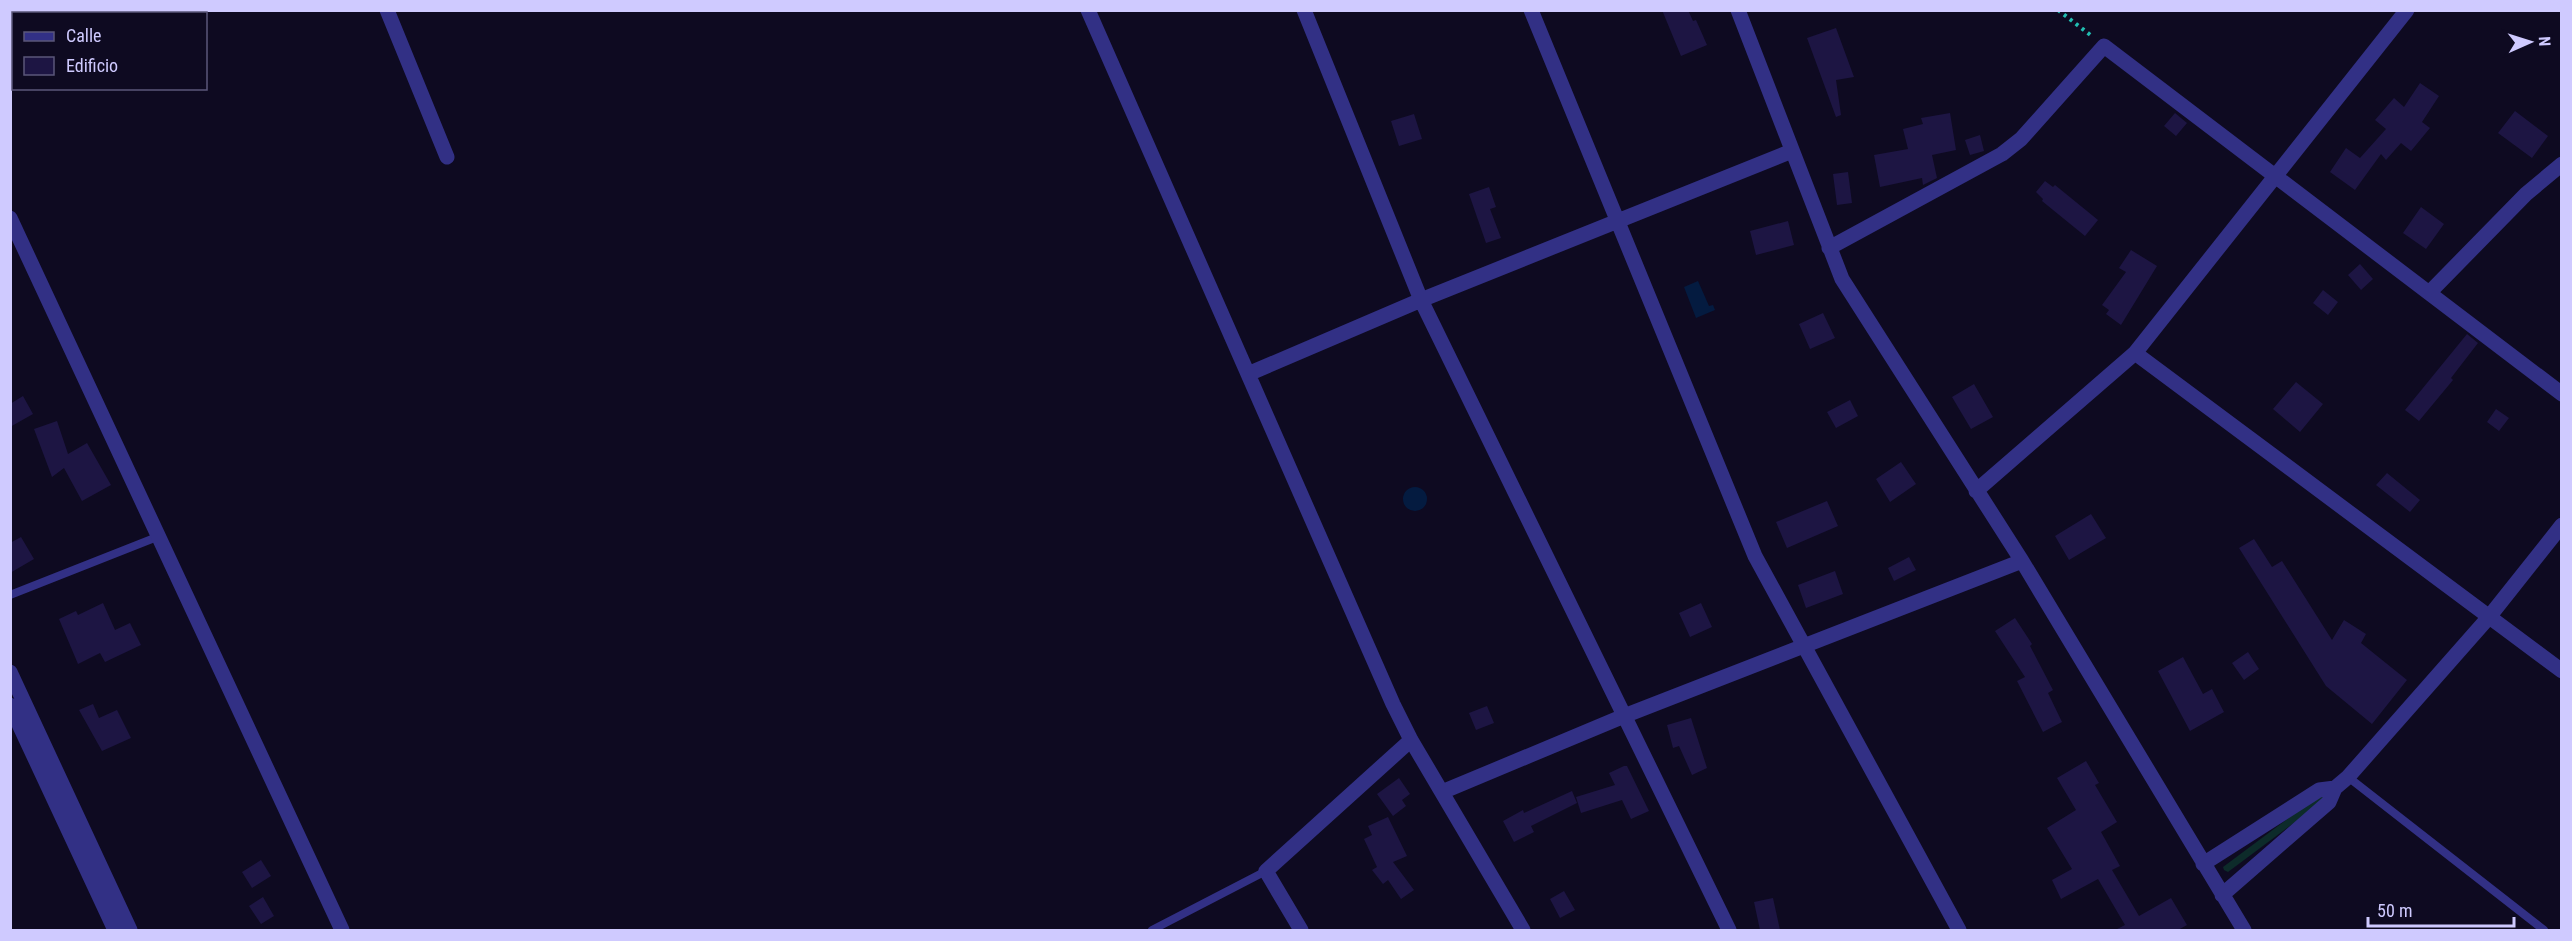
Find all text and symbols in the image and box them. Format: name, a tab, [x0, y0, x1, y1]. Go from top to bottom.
legend	[12, 12, 207, 90]
north arrow	[2500, 12, 2560, 72]
text: Calle	[66, 25, 102, 46]
text: N	[2535, 36, 2554, 47]
text: Edificio	[66, 55, 118, 76]
scale bar	[2368, 890, 2514, 928]
text: 50 m	[2377, 900, 2412, 921]

